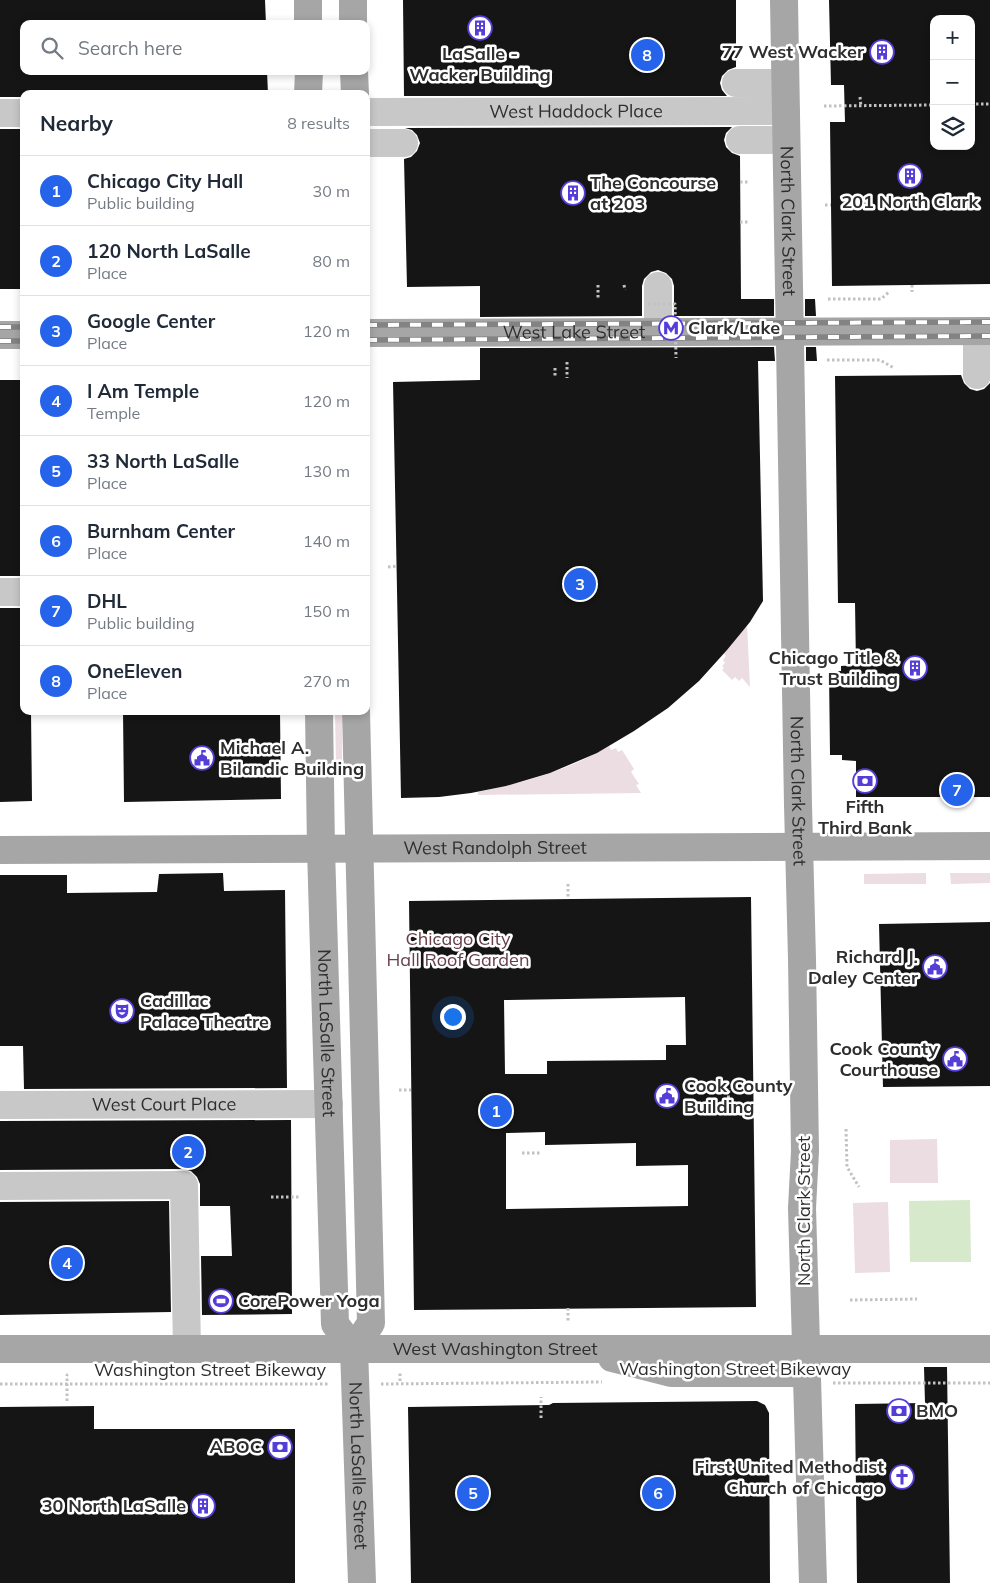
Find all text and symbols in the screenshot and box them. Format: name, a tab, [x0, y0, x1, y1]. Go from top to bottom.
building icon: LaSalle - Wacker Building	[467, 15, 493, 41]
map controls	[930, 15, 975, 150]
button: +	[930, 15, 975, 60]
search box	[20, 20, 370, 75]
icon: search	[38, 34, 66, 62]
text: Search here	[78, 36, 182, 60]
pin: 8	[631, 36, 663, 74]
building icon: 77 West Wacker	[869, 39, 895, 65]
place label: 77 West Wacker	[722, 40, 865, 63]
place label: LaSalle - Wacker Building	[409, 42, 551, 86]
button: −	[930, 60, 975, 105]
street label: West Haddock Place	[489, 99, 663, 123]
button: layers	[930, 105, 975, 150]
text: Nearby	[40, 110, 113, 136]
text: 8 results	[287, 113, 350, 133]
street label: North Clark Street	[776, 146, 801, 296]
building icon: 201 North Clark	[897, 163, 923, 189]
text: Chicago City Hall	[87, 169, 243, 193]
place label: The Concourse at 203	[590, 171, 716, 215]
building icon: The Concourse at 203	[560, 180, 586, 206]
text: 1	[51, 181, 61, 201]
text: 30 m	[313, 181, 350, 201]
place label: 201 North Clark	[842, 190, 980, 213]
text: Public building	[87, 193, 195, 213]
text: 120 North LaSalle	[87, 239, 251, 263]
text: 2	[51, 251, 61, 271]
text: 80 m	[313, 251, 350, 271]
text: Place	[87, 263, 127, 283]
text: Google Center	[87, 309, 215, 333]
metro station icon: Clark/Lake	[658, 315, 684, 341]
place label: Clark/Lake	[688, 316, 780, 339]
street label: West Lake Street	[503, 320, 645, 344]
text: 3	[51, 321, 61, 341]
text: 120 m	[303, 321, 350, 341]
text: Place	[87, 333, 127, 353]
text: I Am Temple	[87, 379, 199, 403]
text: 4	[51, 391, 61, 411]
text: 120 m	[303, 391, 350, 411]
text: Temple	[87, 403, 140, 423]
text: 33 North LaSalle	[87, 449, 239, 473]
text: 5	[51, 461, 61, 481]
text: 130 m	[303, 461, 350, 481]
text: Place	[87, 473, 127, 493]
text: Burnham Center	[87, 519, 235, 543]
text: 6	[51, 531, 61, 551]
text: 140 m	[303, 531, 350, 551]
text: Place	[87, 543, 127, 563]
pin: 3	[564, 565, 596, 603]
text: DHL	[87, 589, 127, 613]
text: 7	[51, 601, 61, 621]
text: 150 m	[303, 601, 350, 621]
text: Public building	[87, 613, 195, 633]
place label: Chicago Title & Trust Building	[769, 646, 899, 690]
building icon: Chicago Title & Trust Building	[902, 655, 928, 681]
text: OneEleven	[87, 659, 182, 683]
text: 8	[51, 671, 61, 691]
text: 270 m	[303, 671, 350, 691]
text: Place	[87, 683, 127, 703]
street label: North Clark Street	[785, 716, 812, 866]
place label: Michael A. Bilandic Building	[220, 736, 364, 780]
public building icon: Michael A. Bilandic Building	[189, 745, 215, 771]
bank icon: Fifth Third Bank	[852, 768, 878, 794]
pin: 7	[941, 771, 973, 809]
place label: Fifth Third Bank	[818, 795, 913, 839]
street label: West Randolph Street	[403, 836, 587, 859]
park label: Chicago City Hall Roof Garden	[387, 927, 529, 971]
place label: Richard J. Daley Center	[808, 945, 919, 989]
street label: North LaSalle Street	[313, 949, 341, 1117]
public building icon: Richard J. Daley Center	[922, 954, 948, 980]
place label: Cadillac Palace Theatre	[140, 989, 269, 1033]
theatre icon: Cadillac Palace Theatre	[109, 998, 135, 1024]
your location	[440, 1004, 466, 1030]
place label: Cook County Courthouse	[829, 1037, 938, 1081]
public building icon: Cook County Courthouse	[942, 1046, 968, 1072]
place label: Cook County Building	[684, 1074, 793, 1118]
public building icon: Cook County Building	[654, 1083, 680, 1109]
street label: West Court Place	[92, 1092, 236, 1116]
pin: 1	[480, 1092, 512, 1130]
pin: 2	[172, 1133, 204, 1171]
street label: North Clark Street	[792, 1136, 815, 1286]
pin: 4	[51, 1244, 83, 1282]
sports icon: CorePower Yoga	[208, 1288, 234, 1314]
place label: CorePower Yoga	[238, 1289, 380, 1312]
street label: West Washington Street	[392, 1337, 598, 1360]
street label: Washington Street Bikeway	[619, 1357, 851, 1380]
street label: Washington Street Bikeway	[94, 1358, 326, 1381]
street label: North LaSalle Street	[344, 1381, 373, 1550]
bank icon: BMO	[886, 1398, 912, 1424]
place label: BMO	[916, 1399, 958, 1422]
bank icon: ABOC	[267, 1434, 293, 1460]
place label: ABOC	[210, 1435, 262, 1458]
place label: First United Methodist Church of Chicago	[694, 1455, 884, 1499]
church icon: First United Methodist Church of Chicago	[889, 1464, 915, 1490]
pin: 5	[457, 1474, 489, 1512]
pin: 6	[642, 1474, 674, 1512]
building icon: 30 North LaSalle	[190, 1493, 216, 1519]
place label: 30 North LaSalle	[42, 1494, 186, 1517]

